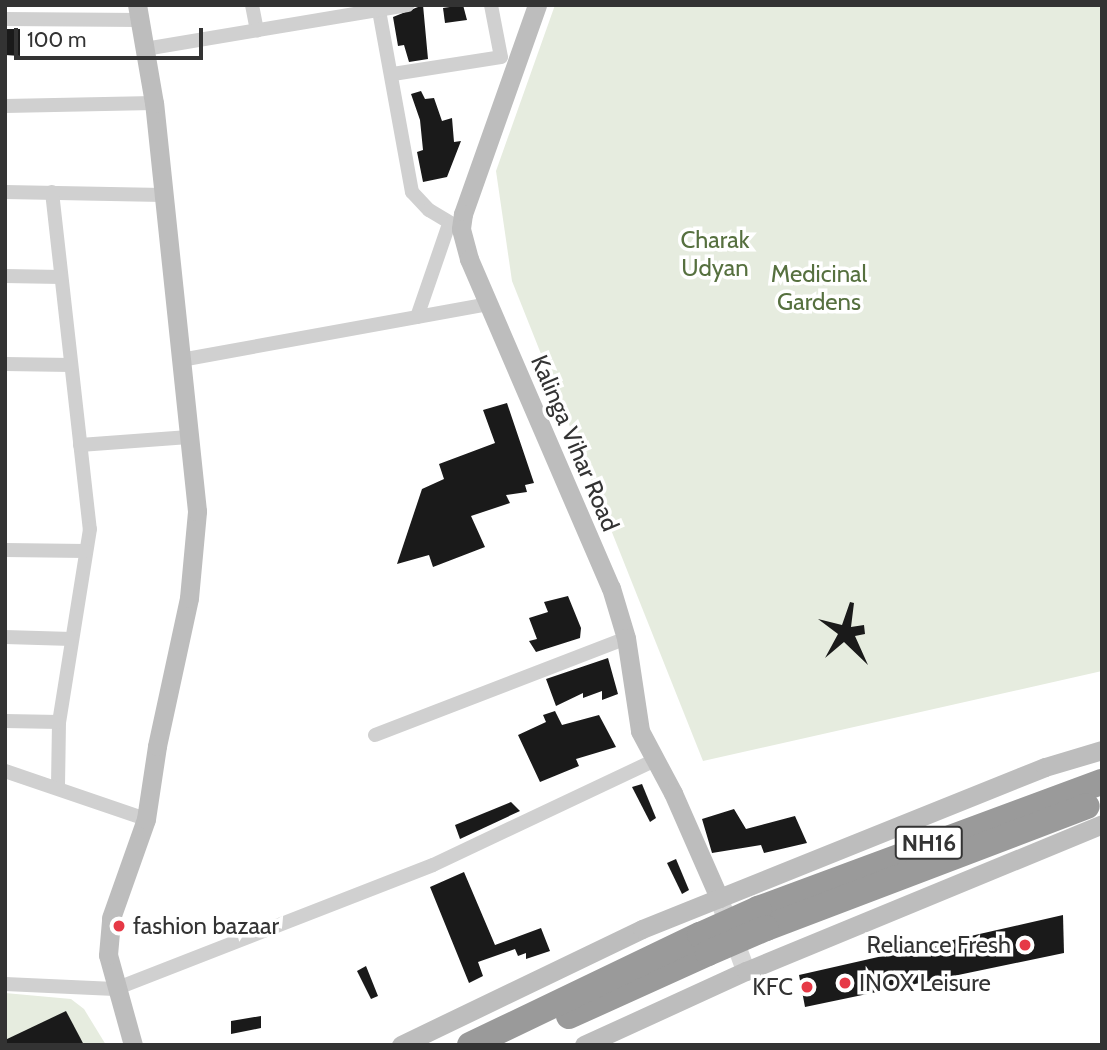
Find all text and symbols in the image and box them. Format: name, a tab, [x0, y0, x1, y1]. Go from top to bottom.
scale bar	[18, 14, 206, 58]
text: 100 m	[27, 27, 86, 52]
park label: Charak Udyan	[681, 226, 749, 282]
park label: Medicinal Gardens	[771, 260, 867, 316]
street label: Kalinga Vihar Road	[525, 351, 625, 535]
road number: NH16	[894, 824, 964, 862]
place label: fashion bazaar	[133, 912, 279, 940]
marker: fashion bazaar	[111, 918, 127, 934]
place label: Reliance Fresh	[867, 931, 1011, 959]
marker: Reliance Fresh	[1017, 937, 1033, 953]
place label: INOX Leisure	[859, 969, 991, 997]
place label: KFC	[752, 973, 793, 1001]
marker: INOX Leisure	[837, 975, 853, 991]
marker: KFC	[799, 979, 815, 995]

